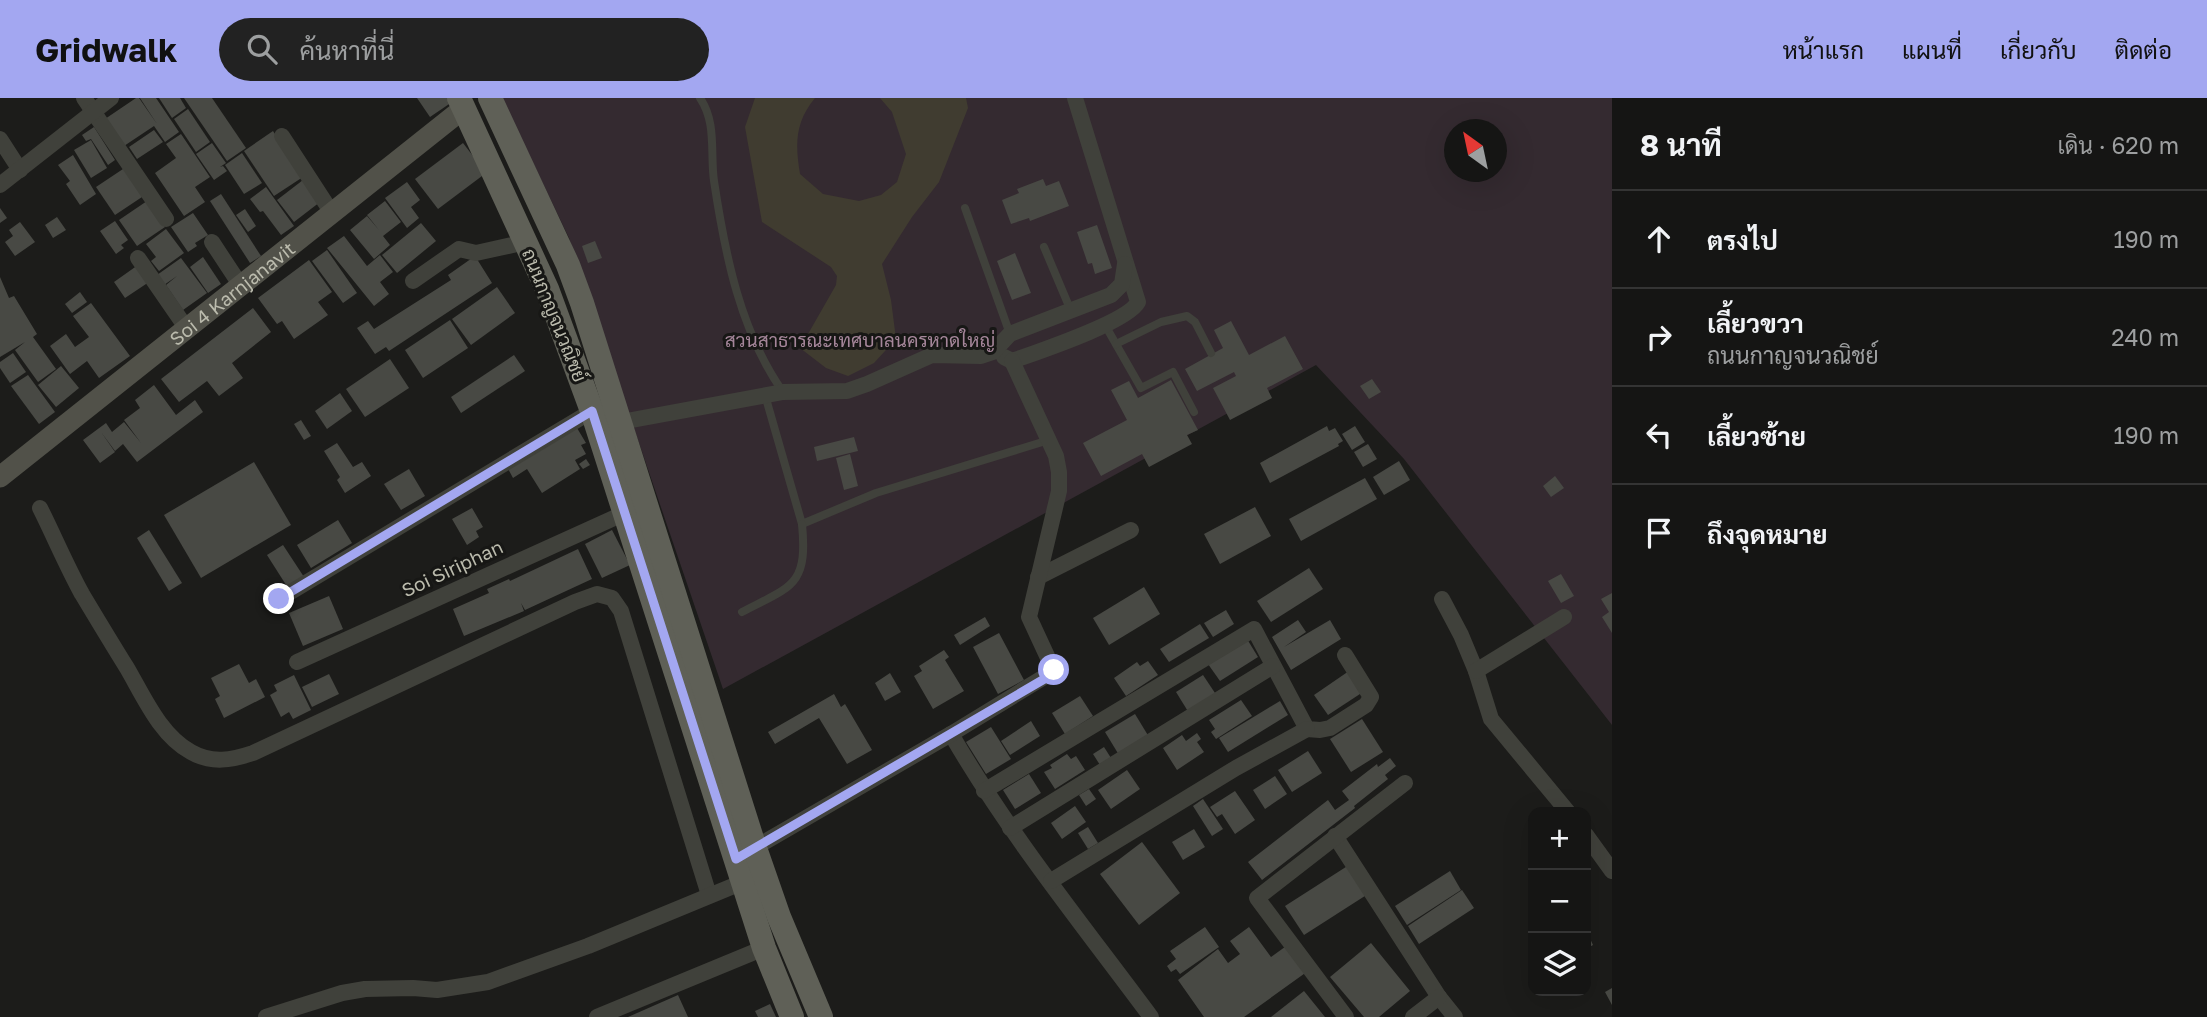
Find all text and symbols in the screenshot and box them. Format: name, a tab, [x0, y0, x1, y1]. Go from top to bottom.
search box	[219, 18, 709, 81]
text: Gridwalk	[35, 30, 177, 69]
icon: search	[243, 30, 281, 68]
text: ค้นหาที่นี่	[299, 35, 394, 66]
text: หน้าแรก	[1783, 35, 1864, 64]
text: แผนที่	[1902, 35, 1962, 64]
text: เกี่ยวกับ	[2000, 35, 2077, 64]
text: ติดต่อ	[2115, 35, 2172, 64]
north arrow	[1444, 119, 1507, 182]
text: 8 นาที	[1640, 127, 1722, 163]
text: เดิน · 620 m	[2058, 131, 2179, 159]
icon: ahead	[1640, 220, 1678, 258]
text: ตรงไป	[1707, 225, 1778, 256]
text: 190 m	[2114, 225, 2179, 253]
street label: Soi 4 Karnjanavit	[164, 236, 299, 350]
street label: ถนนกาญจนวณิชย์	[517, 245, 592, 385]
text: เลี้ยวขวา	[1707, 308, 1804, 339]
icon: right	[1640, 318, 1678, 356]
text: 240 m	[2111, 323, 2179, 351]
park label: สวนสาธารณะเทศบาลนครหาดใหญ่	[725, 328, 995, 352]
text: ถนนกาญจนวณิชย์	[1707, 341, 1879, 369]
icon: left	[1640, 416, 1678, 454]
text: เลี้ยวซ้าย	[1707, 421, 1806, 452]
text: 190 m	[2114, 421, 2179, 449]
icon: arrive	[1640, 514, 1678, 552]
text: ถึงจุดหมาย	[1707, 519, 1828, 550]
street label: Soi Siriphan	[398, 535, 506, 601]
route end	[263, 583, 294, 614]
route start	[1038, 654, 1069, 685]
map controls	[1528, 807, 1591, 996]
button: +	[1528, 807, 1591, 870]
button: −	[1528, 870, 1591, 933]
button: layers	[1528, 933, 1591, 996]

